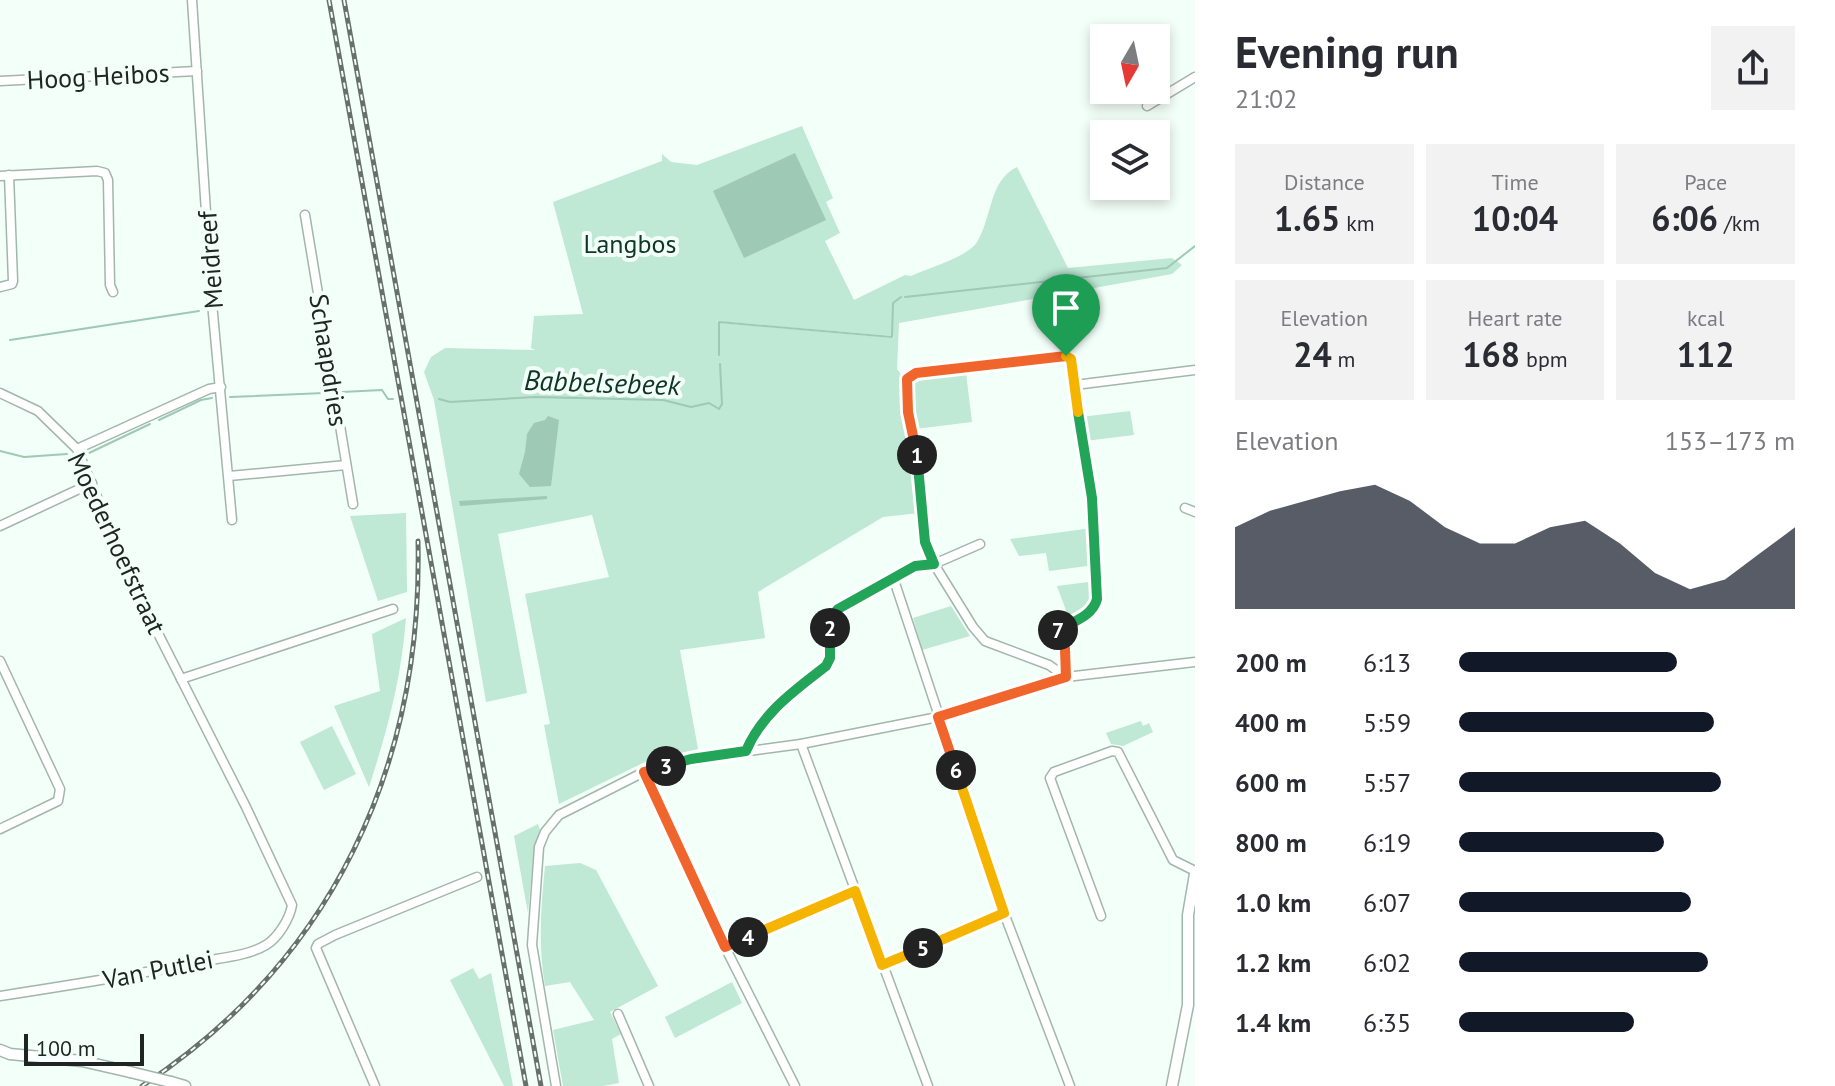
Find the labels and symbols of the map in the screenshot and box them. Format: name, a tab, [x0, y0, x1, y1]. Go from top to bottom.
north arrow	[1090, 24, 1170, 104]
street label: Hoog Heibos	[26, 56, 170, 96]
street label: Meidreef	[190, 208, 230, 310]
park label: Langbos	[584, 227, 676, 260]
pin	[1032, 274, 1100, 356]
street label: Schaapdries	[302, 291, 356, 429]
water label: Babbelsebeek	[523, 361, 682, 403]
pin: 1	[897, 435, 937, 475]
street label: Moederhoefstraat	[60, 447, 174, 639]
pin: 2	[810, 608, 850, 648]
pin: 7	[1038, 610, 1078, 650]
pin: 3	[646, 746, 686, 786]
pin: 6	[936, 750, 976, 790]
pin: 4	[728, 917, 768, 957]
pin: 5	[903, 928, 943, 968]
street label: Van Putlei	[99, 942, 216, 996]
scale bar	[24, 1030, 144, 1066]

